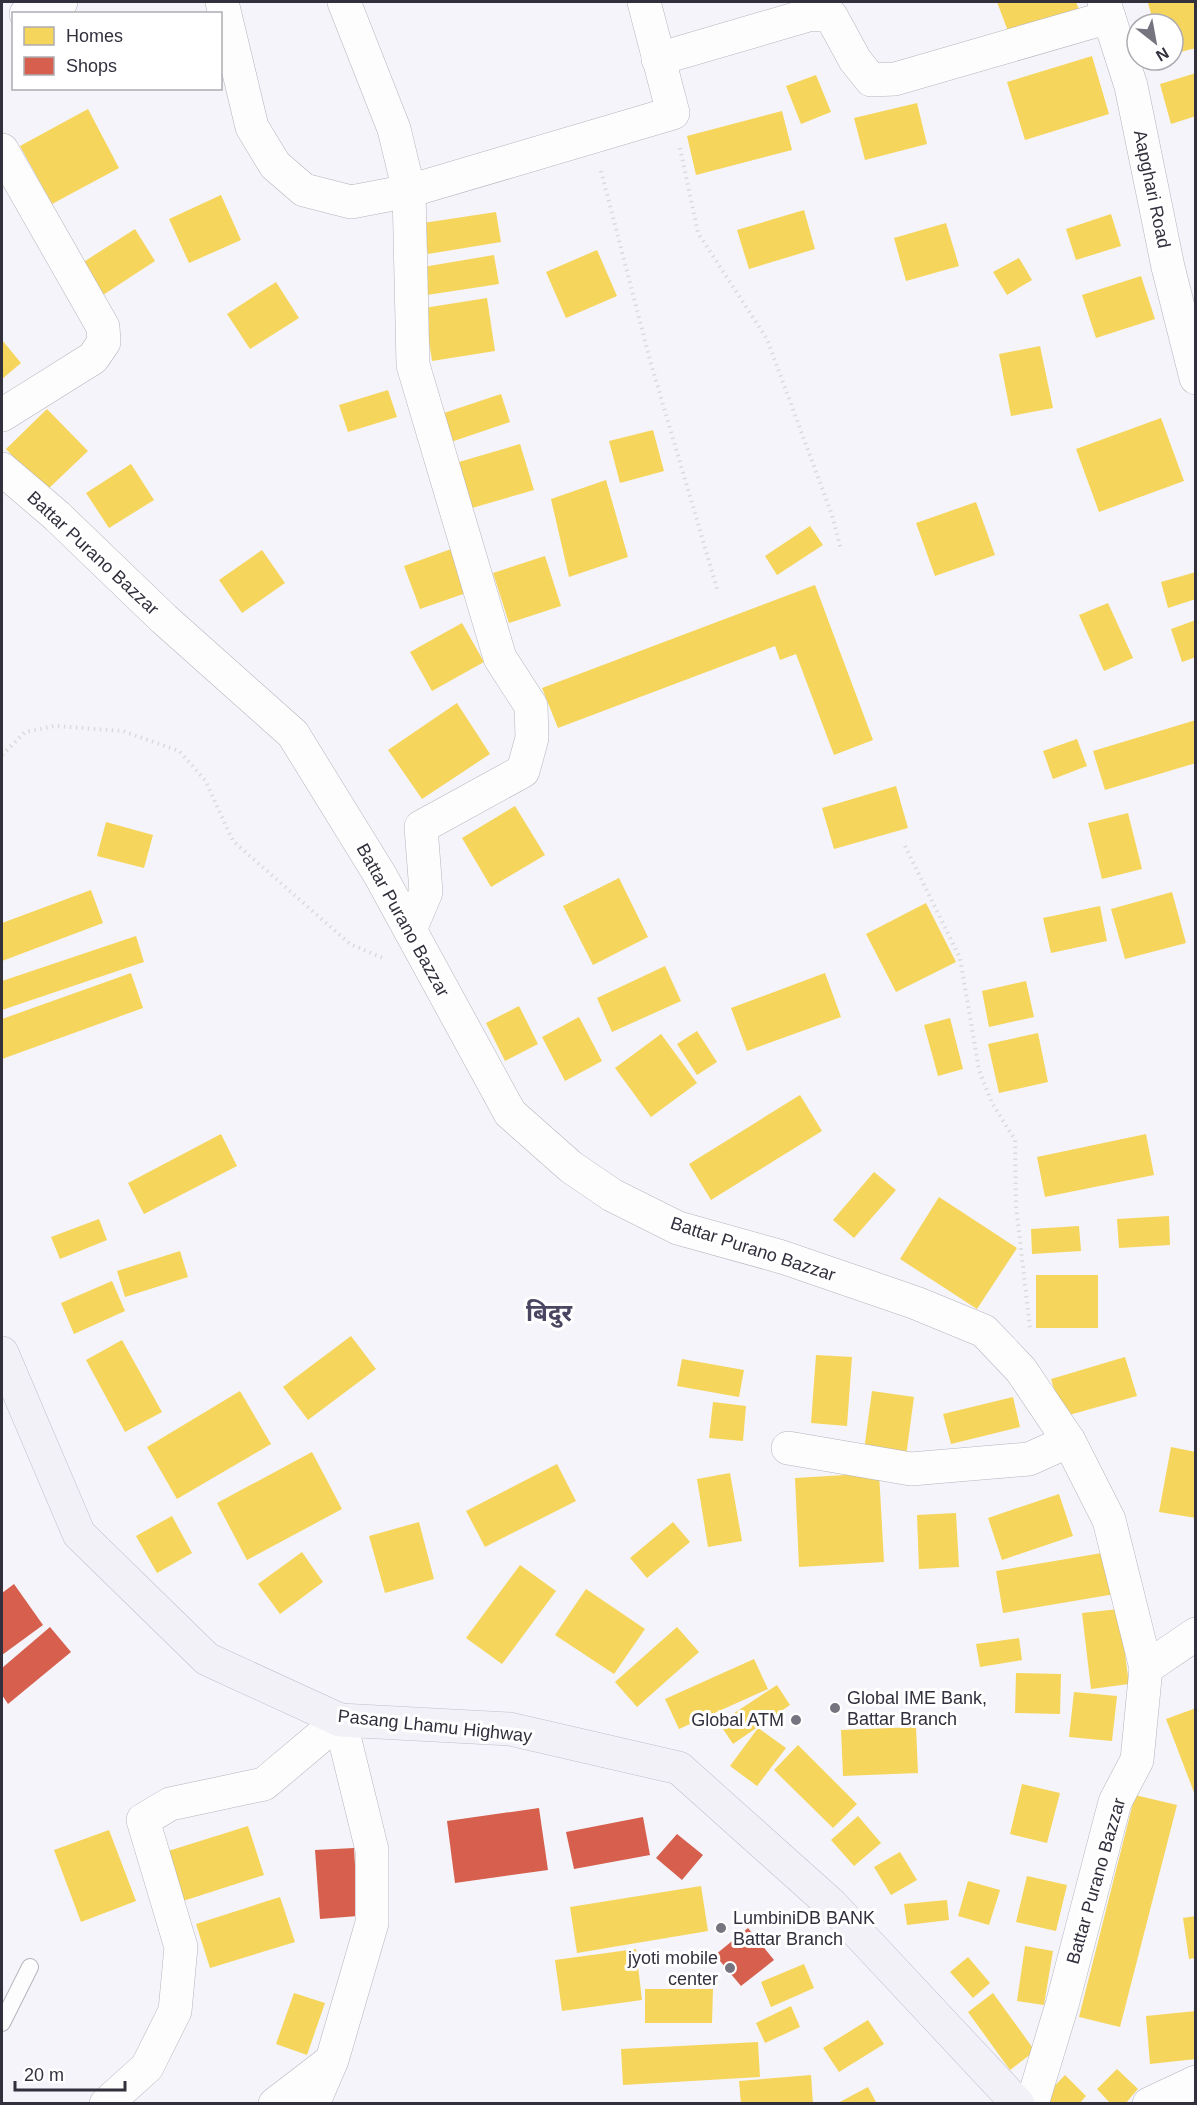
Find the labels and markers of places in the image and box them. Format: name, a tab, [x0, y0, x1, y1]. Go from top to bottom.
place label: Global IME Bank, Battar Branch	[847, 1688, 987, 1729]
marker: Global IME Bank, Battar Branch	[828, 1701, 842, 1715]
place label: Global ATM	[691, 1710, 784, 1730]
marker: Global ATM	[789, 1713, 803, 1727]
place label: LumbiniDB BANK Battar Branch	[733, 1908, 875, 1949]
marker: LumbiniDB BANK Battar Branch	[714, 1921, 728, 1935]
place label: jyoti mobile center	[627, 1948, 718, 1989]
marker: jyoti mobile center	[723, 1961, 737, 1975]

